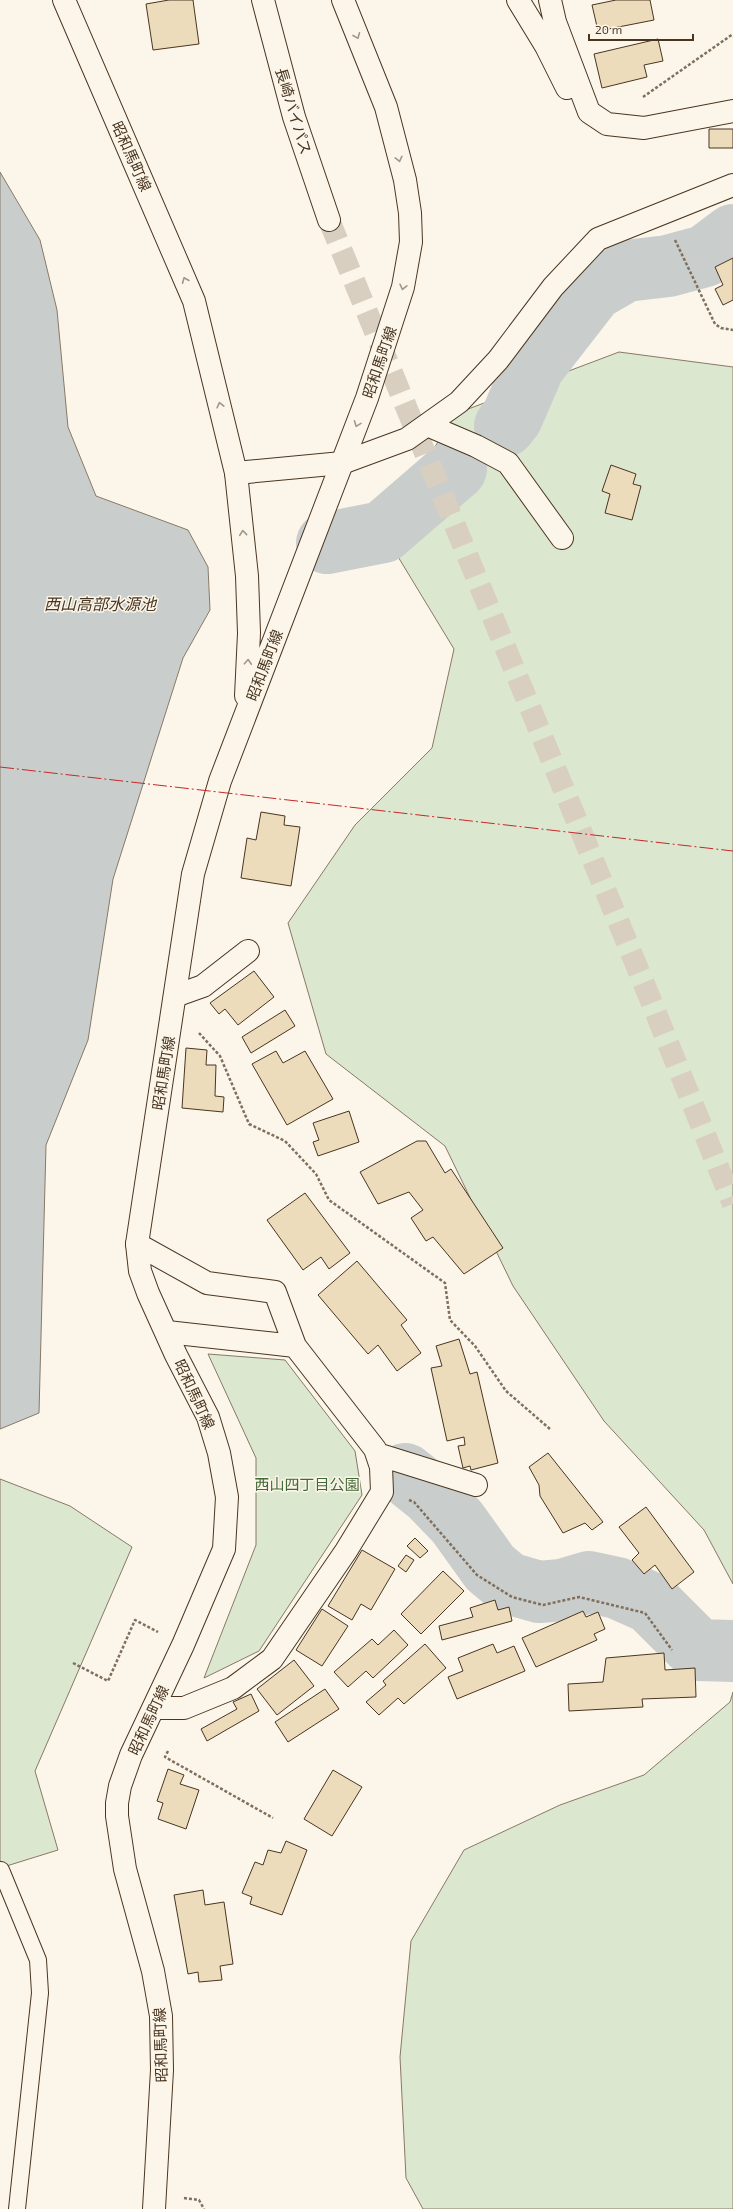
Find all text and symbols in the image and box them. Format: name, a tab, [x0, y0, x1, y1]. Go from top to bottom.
scale bar	[589, 16, 693, 42]
text: 20 m	[595, 22, 622, 36]
one-way arrow	[353, 33, 361, 40]
street label: 長崎バイパス	[272, 65, 316, 157]
street label: 昭和馬町線	[109, 118, 155, 194]
one-way arrow	[394, 155, 403, 162]
one-way arrow	[182, 276, 190, 283]
one-way arrow	[399, 284, 407, 290]
street label: 昭和馬町線	[358, 324, 400, 400]
one-way arrow	[216, 402, 225, 409]
one-way arrow	[354, 420, 362, 427]
one-way arrow	[238, 530, 247, 536]
water label: 西山高部水源池	[44, 594, 158, 613]
street label: 昭和馬町線	[242, 627, 286, 703]
one-way arrow	[243, 659, 252, 665]
street label: 昭和馬町線	[148, 1035, 178, 1111]
street label: 昭和馬町線	[171, 1356, 219, 1432]
park label: 西山四丁目公園	[254, 1475, 360, 1493]
street label: 昭和馬町線	[124, 1682, 172, 1758]
street label: 昭和馬町線	[150, 2007, 170, 2083]

